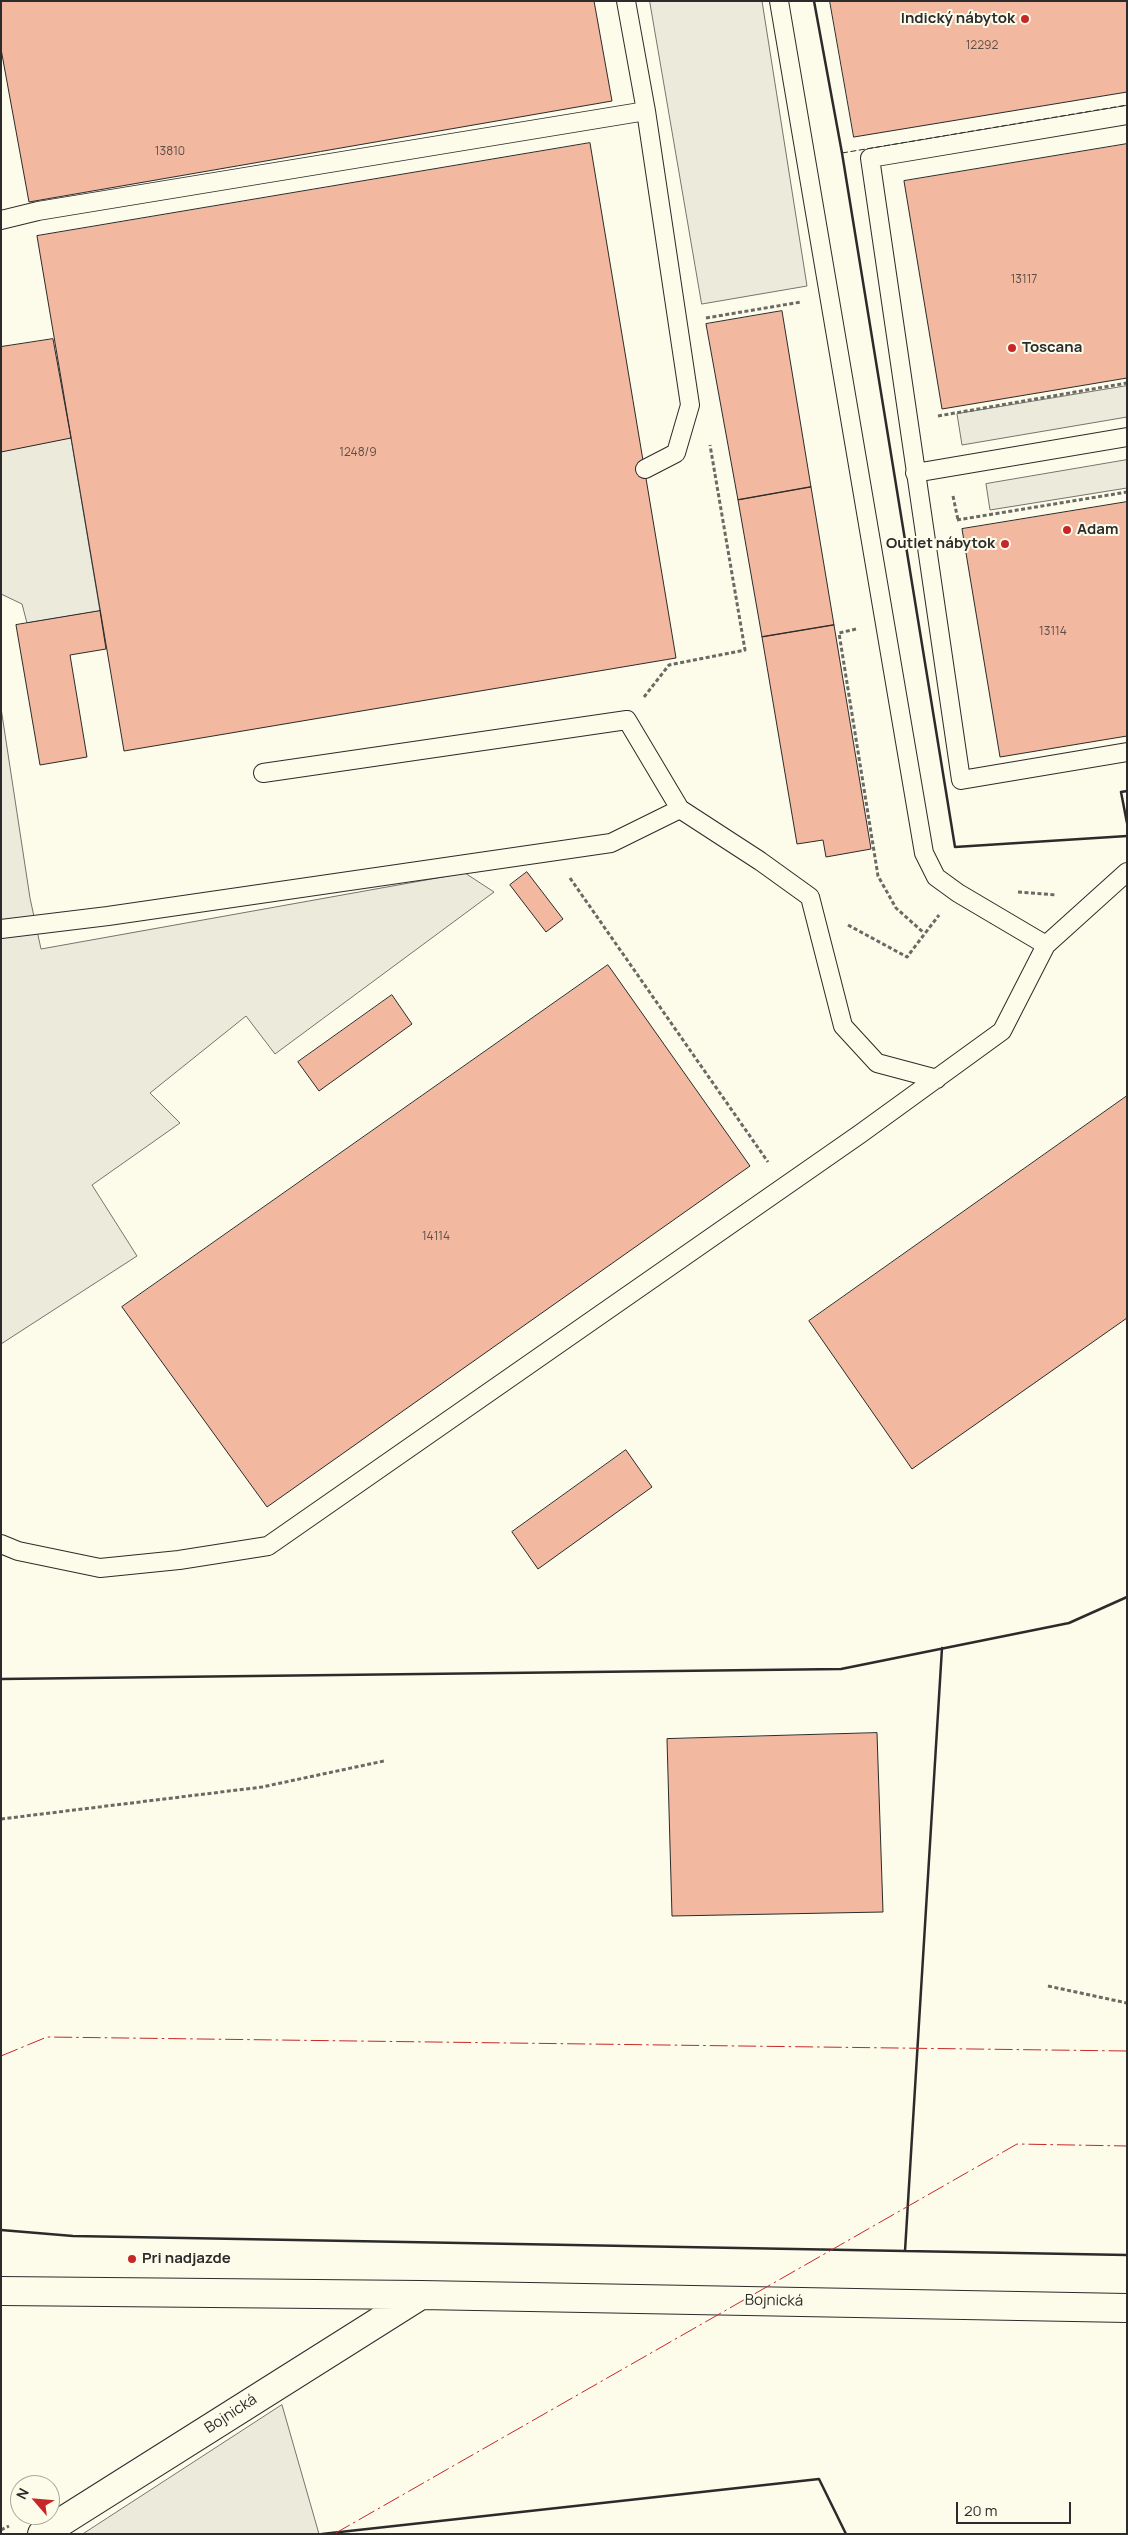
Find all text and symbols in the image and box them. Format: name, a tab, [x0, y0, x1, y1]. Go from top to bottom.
place label: Indický nábytok	[901, 10, 1015, 28]
marker: Indický nábytok	[1019, 13, 1031, 25]
house number: 12292	[966, 39, 998, 53]
house number: 13810	[155, 145, 185, 159]
house number: 13117	[1011, 273, 1037, 287]
place label: Toscana	[1022, 339, 1082, 357]
marker: Toscana	[1006, 342, 1018, 354]
house number: 1248/9	[339, 446, 377, 460]
place label: Adam	[1077, 521, 1118, 539]
marker: Adam	[1061, 524, 1073, 536]
place label: Outlet nábytok	[886, 535, 995, 553]
marker: Outlet nábytok	[999, 538, 1011, 550]
house number: 13114	[1039, 625, 1067, 639]
house number: 14114	[422, 1230, 450, 1244]
place label: Pri nadjazde	[142, 2250, 231, 2268]
marker: Pri nadjazde	[126, 2253, 138, 2265]
street label: Bojnická	[745, 2291, 803, 2311]
street label: Bojnická	[202, 2391, 260, 2437]
north arrow	[10, 2475, 60, 2525]
text: N	[11, 2485, 33, 2502]
scale bar	[958, 2492, 1073, 2524]
text: 20 m	[964, 2500, 997, 2521]

